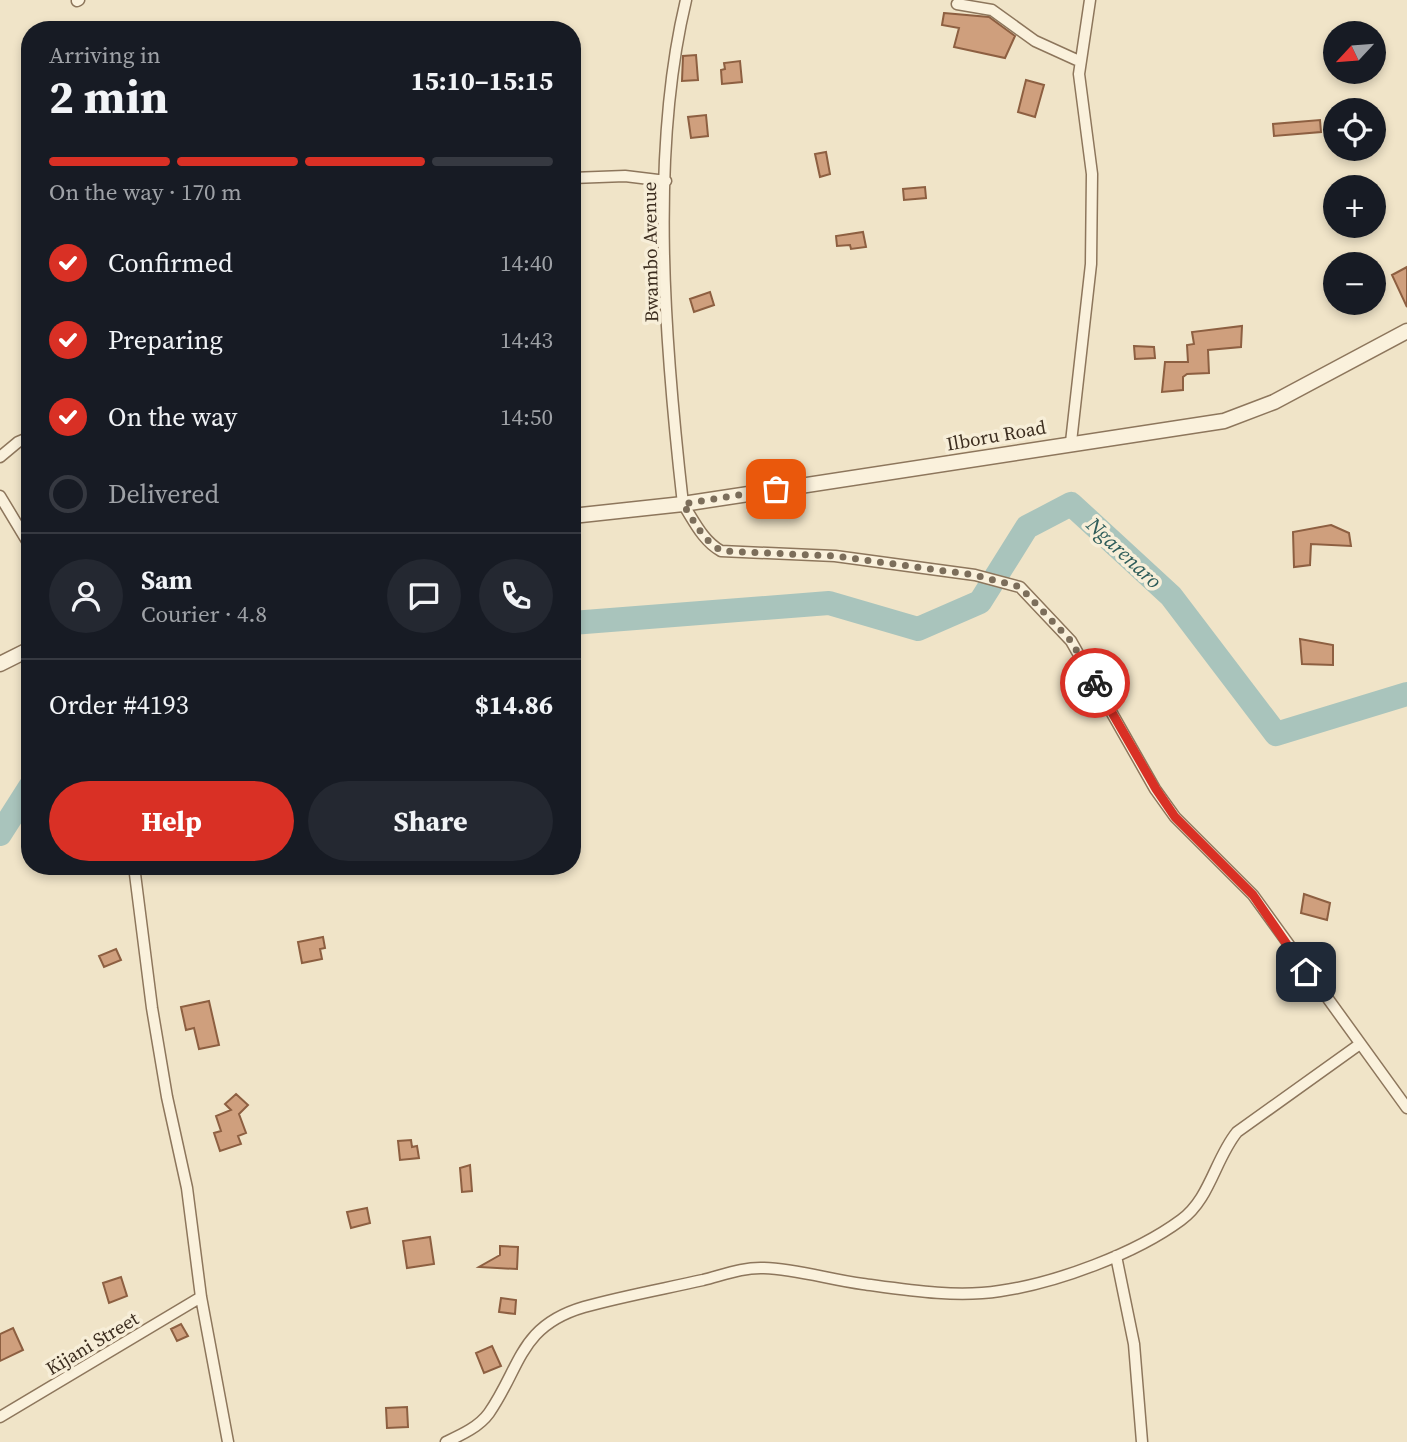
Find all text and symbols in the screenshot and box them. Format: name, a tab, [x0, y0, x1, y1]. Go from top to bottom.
north arrow	[1323, 21, 1386, 84]
map controls	[1323, 21, 1386, 315]
text: Arriving in	[49, 39, 161, 71]
text: 15:10–15:15	[411, 63, 553, 99]
text: 2 min	[49, 65, 168, 128]
button: locate	[1323, 98, 1386, 161]
button: +	[1323, 175, 1386, 238]
text: On the way · 170 m	[49, 176, 242, 208]
street label: Bwambo Avenue	[636, 181, 664, 323]
icon: check	[49, 244, 87, 282]
text: Confirmed	[108, 245, 233, 281]
text: 14:40	[500, 247, 553, 279]
button: −	[1323, 252, 1386, 315]
icon: check	[49, 321, 87, 359]
text: Preparing	[108, 322, 223, 358]
text: 14:43	[500, 324, 553, 356]
icon: check	[49, 398, 87, 436]
text: On the way	[108, 399, 237, 435]
text: 14:50	[500, 401, 553, 433]
street label: Ilboru Road	[944, 413, 1048, 457]
pin	[746, 459, 806, 519]
icon: bag	[757, 470, 795, 508]
text: Delivered	[108, 476, 219, 512]
water label: Ngarenaro	[1080, 510, 1168, 595]
button: person	[49, 559, 123, 633]
button: chat	[387, 559, 461, 633]
button: phone	[479, 559, 553, 633]
text: Sam	[141, 562, 192, 598]
text: Courier · 4.8	[141, 598, 267, 630]
courier	[1060, 648, 1130, 718]
icon: bike	[1076, 664, 1114, 702]
text: Order #4193	[49, 687, 189, 723]
text: $14.86	[475, 687, 553, 723]
button: Help	[49, 781, 294, 861]
button: Share	[308, 781, 553, 861]
pin	[1276, 942, 1336, 1002]
icon: home	[1287, 953, 1325, 991]
street label: Kijani Street	[41, 1305, 144, 1381]

